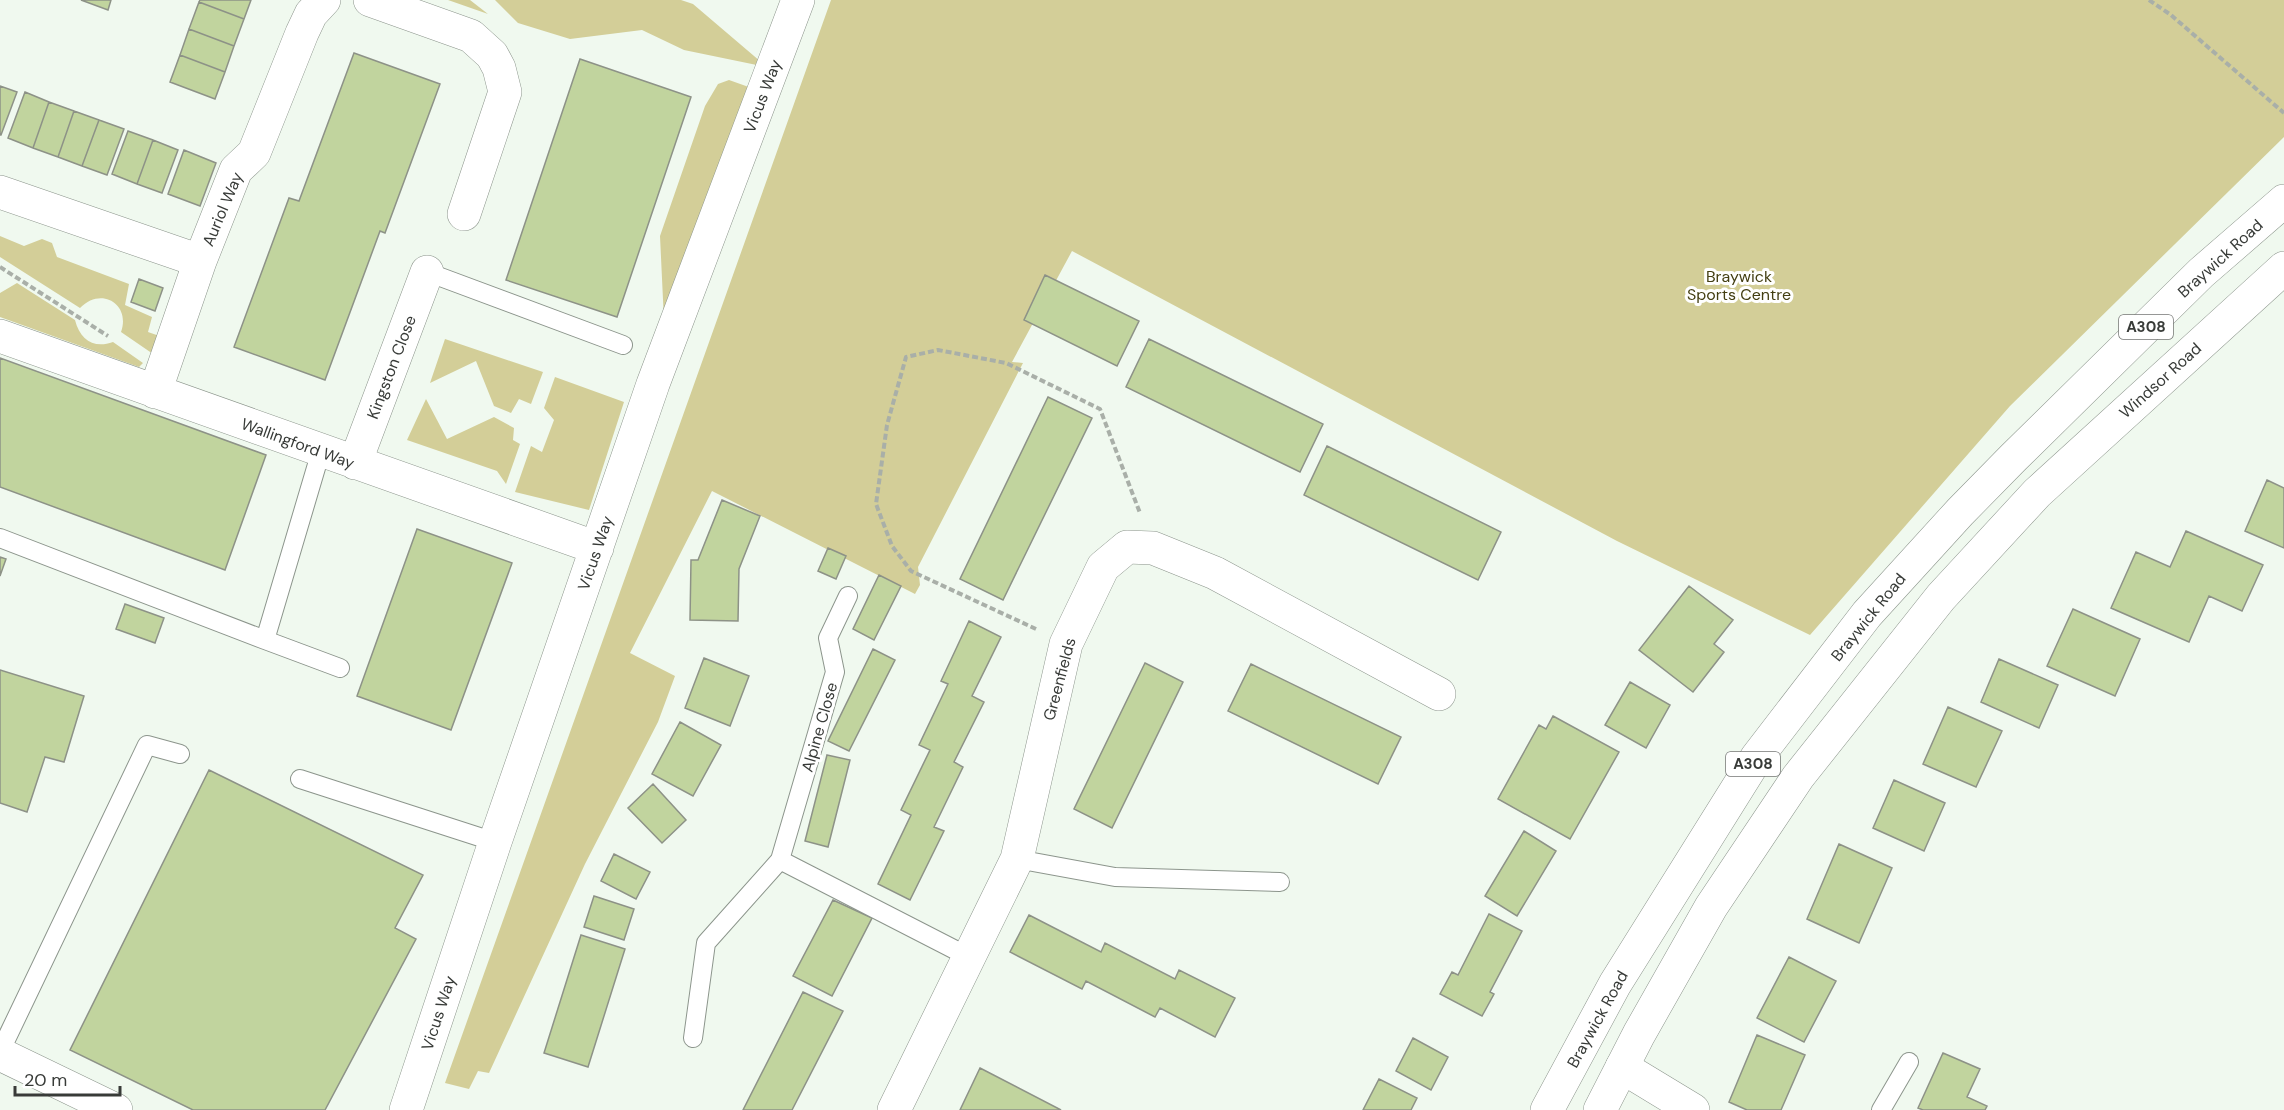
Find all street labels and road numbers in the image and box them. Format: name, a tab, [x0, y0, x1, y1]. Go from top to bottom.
street label: Vicus Way	[739, 56, 786, 136]
street label: Auriol Way	[197, 169, 248, 250]
street label: Braywick Road	[2173, 215, 2267, 302]
street label: Kingston Close	[362, 312, 421, 422]
road number: A308	[2119, 315, 2173, 339]
street label: Windsor Road	[2115, 338, 2206, 423]
street label: Wallingford Way	[238, 413, 357, 474]
street label: Vicus Way	[573, 513, 618, 593]
street label: Braywick Road	[1826, 569, 1910, 666]
street label: Greenfields	[1038, 635, 1081, 723]
street label: Alpine Close	[797, 680, 842, 774]
road number: A308	[1726, 752, 1780, 776]
street label: Braywick Road	[1562, 967, 1633, 1071]
street label: Vicus Way	[417, 973, 460, 1053]

